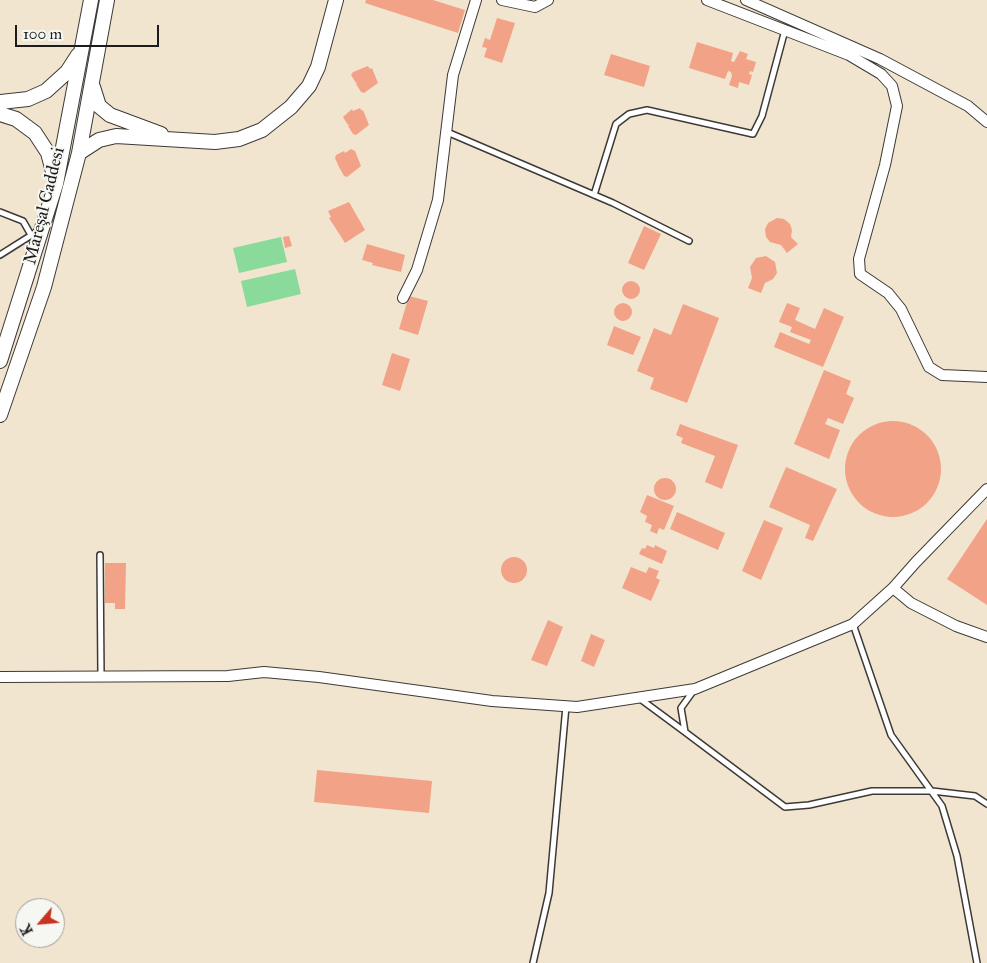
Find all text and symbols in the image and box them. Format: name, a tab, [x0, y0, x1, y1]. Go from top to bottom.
scale bar	[18, 15, 161, 47]
text: 100 m	[23, 25, 62, 43]
street label: Mareşal Caddesi	[20, 145, 70, 267]
north arrow	[15, 898, 65, 948]
text: K	[17, 921, 37, 938]

